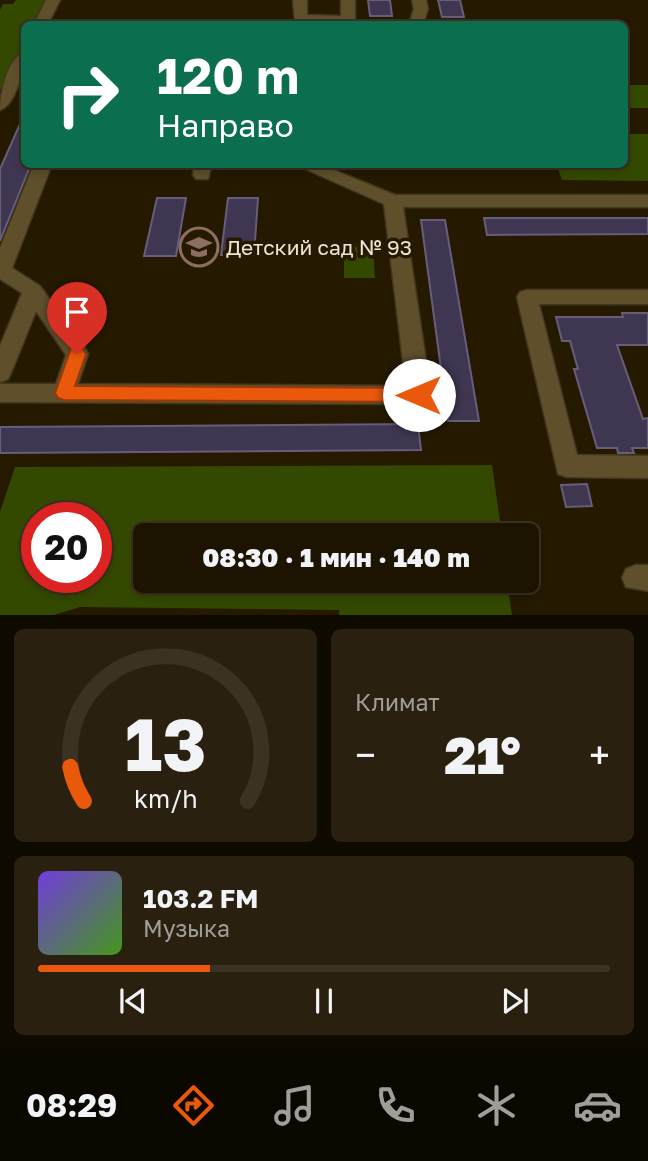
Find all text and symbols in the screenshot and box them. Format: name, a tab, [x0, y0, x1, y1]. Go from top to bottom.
text: 120 m	[157, 46, 299, 105]
icon: right	[42, 49, 133, 140]
text: Направо	[157, 106, 294, 144]
school or university icon: Детский сад № 93	[178, 226, 220, 268]
place label: Детский сад № 93	[226, 234, 412, 260]
pin	[47, 282, 107, 354]
icon: arrive	[58, 293, 96, 331]
position arrow	[382, 358, 456, 432]
speed limit sign: 20	[21, 502, 112, 593]
text: 08:30 · 1 мин · 140 m	[202, 542, 470, 573]
text: Климат	[355, 688, 440, 716]
text: 13	[125, 701, 206, 788]
text: 21°	[444, 723, 521, 785]
text: −	[355, 732, 376, 777]
text: +	[589, 732, 610, 777]
text: km/h	[134, 783, 197, 814]
text: 103.2 FM	[143, 883, 258, 914]
text: Музыка	[143, 914, 230, 942]
icon: previous	[114, 982, 152, 1020]
icon: pause	[305, 982, 343, 1020]
icon: next	[496, 982, 534, 1020]
icon: directions	[169, 1081, 218, 1130]
icon: music	[270, 1081, 319, 1130]
icon: phone	[371, 1081, 420, 1130]
icon: climate	[472, 1081, 521, 1130]
icon: car	[573, 1081, 622, 1130]
text: 08:29	[26, 1086, 117, 1124]

